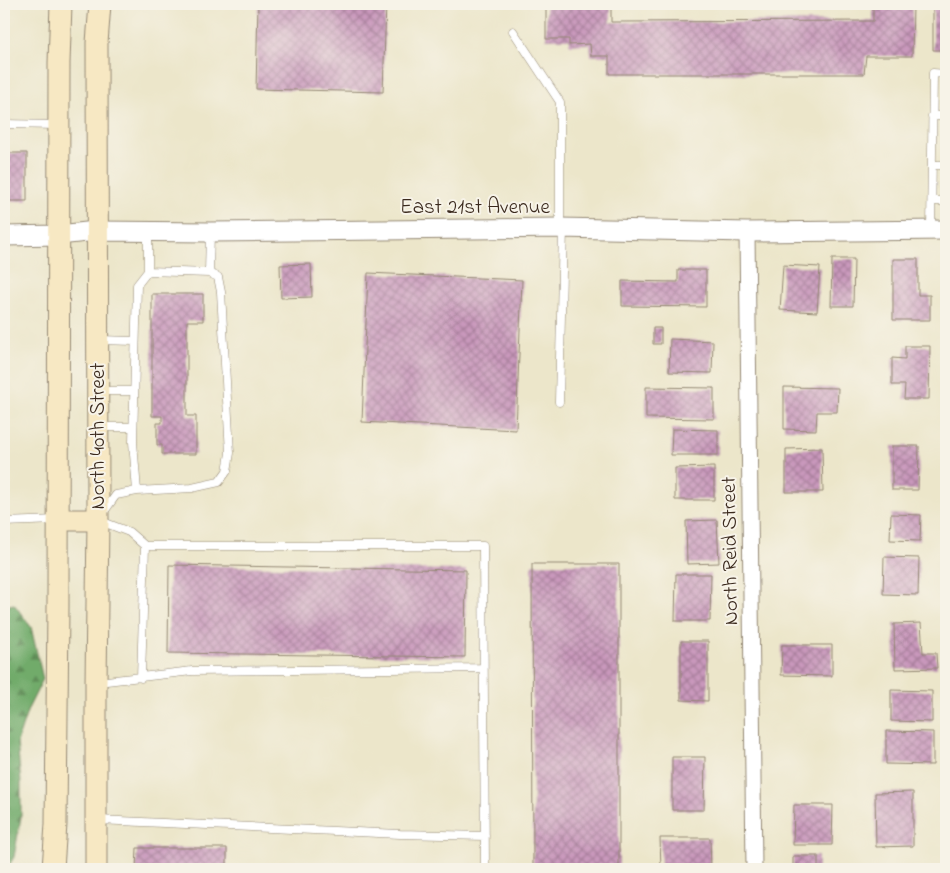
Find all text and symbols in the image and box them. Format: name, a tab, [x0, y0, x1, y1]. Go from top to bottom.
street label: East 21st Avenue	[400, 193, 551, 223]
street label: North 40th Street	[84, 363, 114, 509]
street label: North Reid Street	[715, 476, 747, 626]

